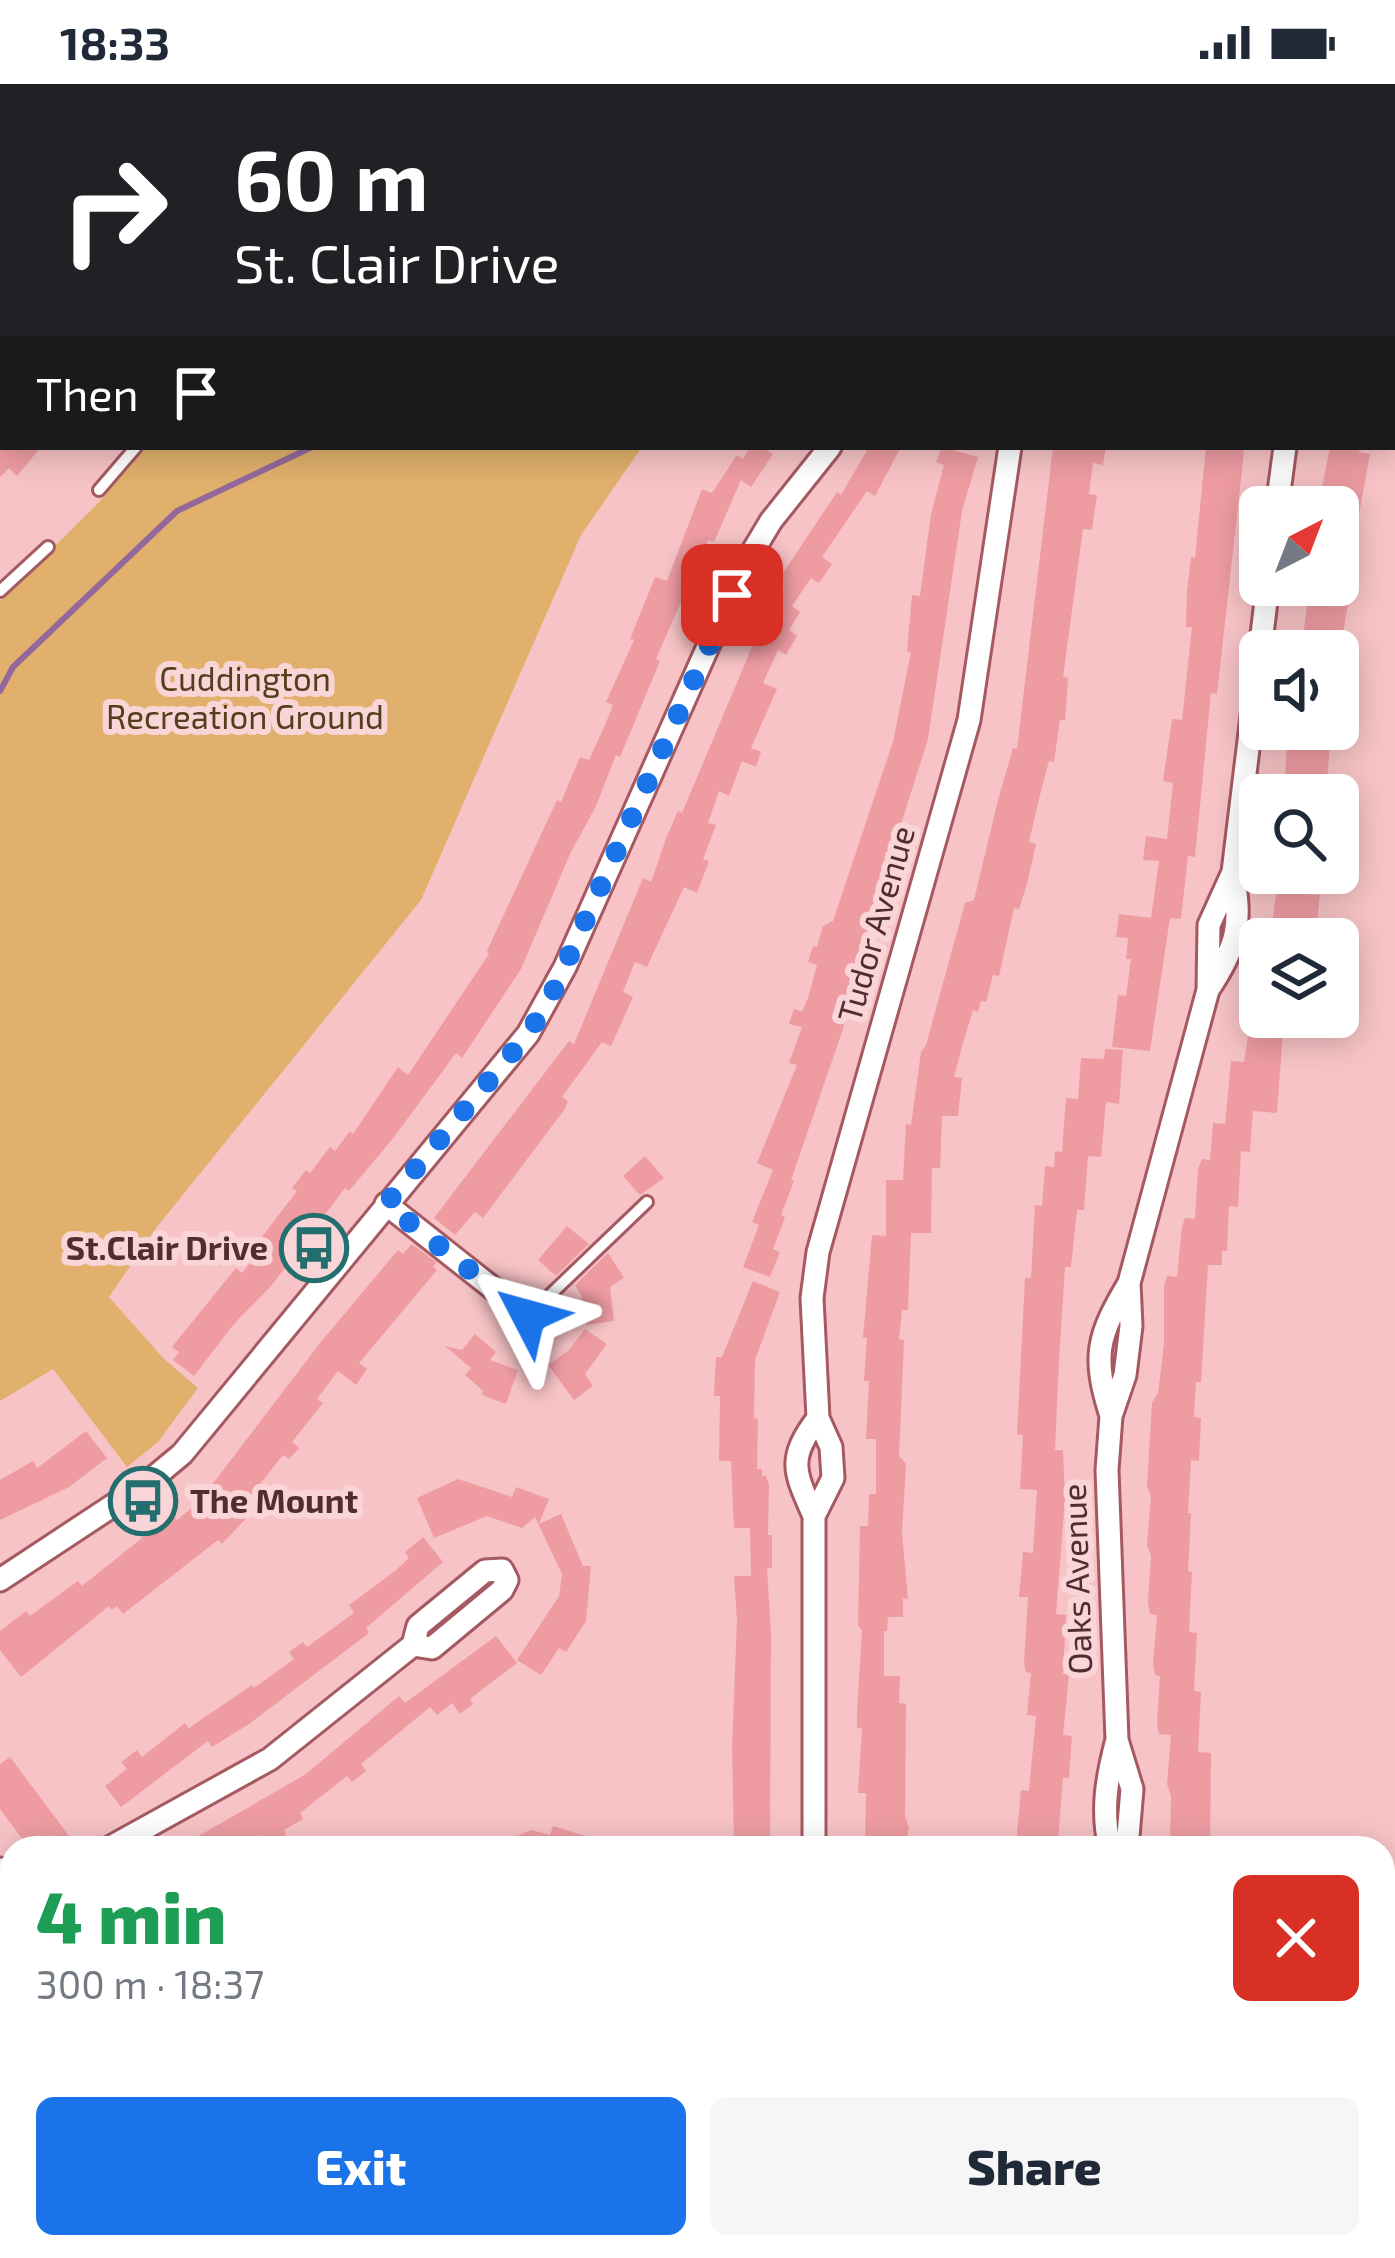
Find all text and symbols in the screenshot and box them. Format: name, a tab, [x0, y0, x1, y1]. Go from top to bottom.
text: 18:33	[60, 15, 170, 69]
text: 60 m	[234, 127, 429, 228]
icon: right	[36, 132, 192, 288]
text: St. Clair Drive	[234, 229, 560, 294]
icon: arrive	[163, 360, 229, 426]
text: Then	[36, 366, 139, 420]
north arrow	[1239, 486, 1359, 606]
map controls	[1239, 486, 1359, 1038]
pin	[681, 544, 783, 646]
icon: arrive	[699, 562, 765, 628]
button: sound	[1239, 630, 1359, 750]
park label: Cuddington Recreation Ground	[106, 658, 384, 736]
button: search	[1239, 774, 1359, 894]
street label: Tudor Avenue	[828, 821, 922, 1027]
button: layers	[1239, 918, 1359, 1038]
bus stop icon: St.Clair Drive	[279, 1213, 349, 1283]
place label: St.Clair Drive	[66, 1227, 268, 1267]
position arrow	[465, 1253, 591, 1379]
bus stop icon: The Mount	[108, 1466, 178, 1536]
place label: The Mount	[190, 1480, 358, 1520]
street label: Oaks Avenue	[1053, 1483, 1099, 1675]
text: 4 min	[36, 1872, 227, 1958]
button: close	[1233, 1875, 1359, 2001]
text: 300 m · 18:37	[36, 1960, 264, 2007]
button: Exit	[36, 2097, 686, 2235]
button: Share	[710, 2097, 1359, 2235]

